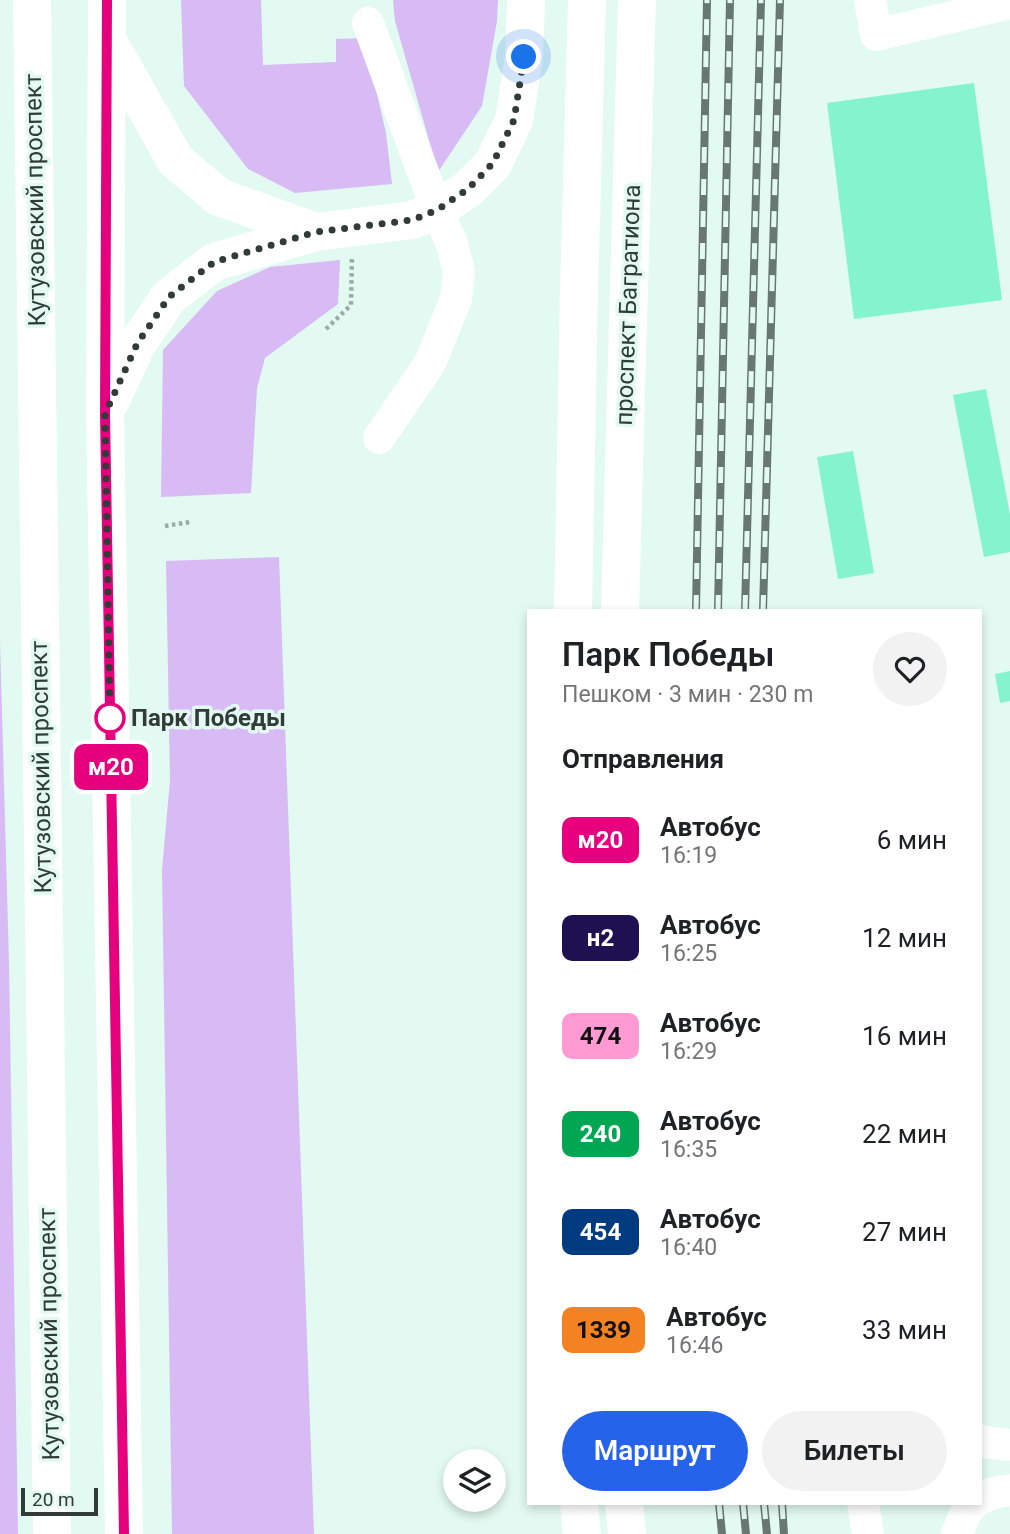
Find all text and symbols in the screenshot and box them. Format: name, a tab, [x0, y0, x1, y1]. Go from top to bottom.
your location	[506, 39, 541, 74]
street label: Кутузовский проспект	[19, 73, 51, 327]
street label: проспект Багратиона	[610, 184, 646, 426]
button: heart	[873, 632, 947, 706]
text: Парк Победы	[562, 635, 774, 674]
street label: Кутузовский проспект	[25, 640, 57, 894]
text: Пешком · 3 мин · 230 m	[562, 681, 813, 708]
marker: Парк Победы	[95, 703, 125, 733]
place label: Парк Победы	[131, 704, 286, 732]
line badge: м20	[71, 744, 151, 790]
text: Отправления	[562, 744, 724, 774]
text: м20	[88, 753, 134, 781]
text: Автобус	[660, 812, 761, 842]
text: 6 мин	[877, 825, 947, 855]
text: м20	[578, 826, 623, 854]
text: 16:19	[660, 842, 717, 869]
text: Автобус	[660, 910, 761, 940]
text: 12 мин	[862, 923, 947, 953]
text: н2	[587, 924, 614, 952]
text: 16:25	[660, 940, 717, 967]
text: Автобус	[660, 1008, 761, 1038]
text: 16 мин	[862, 1021, 947, 1051]
text: 474	[580, 1022, 621, 1050]
text: 16:29	[660, 1038, 717, 1065]
text: Автобус	[660, 1106, 761, 1136]
text: 22 мин	[862, 1119, 947, 1149]
text: 240	[580, 1120, 621, 1148]
text: 16:35	[660, 1136, 717, 1163]
text: Автобус	[660, 1204, 761, 1234]
street label: Кутузовский проспект	[33, 1207, 65, 1461]
text: 27 мин	[862, 1217, 947, 1247]
text: 454	[580, 1218, 621, 1246]
text: 16:40	[660, 1234, 717, 1261]
text: Автобус	[666, 1302, 767, 1332]
text: 33 мин	[862, 1315, 947, 1345]
text: 1339	[576, 1316, 631, 1344]
text: 16:46	[666, 1332, 723, 1359]
button: Маршрут	[562, 1411, 748, 1491]
button: Билеты	[762, 1411, 947, 1491]
map controls	[443, 1449, 506, 1512]
button: layers	[443, 1449, 506, 1512]
scale bar	[21, 1485, 98, 1517]
text: 20 m	[32, 1488, 75, 1511]

